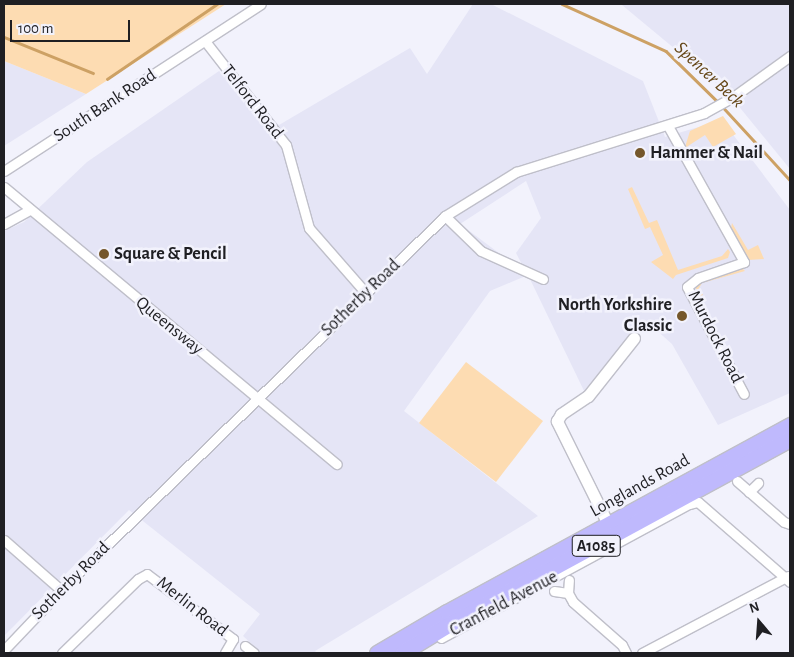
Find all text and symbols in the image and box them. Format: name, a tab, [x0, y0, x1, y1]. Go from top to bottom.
scale bar	[12, 10, 132, 42]
text: 100 m	[18, 21, 53, 36]
water label: Spencer Beck	[669, 37, 749, 113]
street label: Telford Road	[216, 61, 288, 143]
street label: South Bank Road	[50, 65, 160, 147]
place label: Hammer & Nail	[650, 142, 763, 164]
marker: Hammer & Nail	[634, 147, 646, 159]
place label: Square & Pencil	[114, 243, 227, 265]
marker: Square & Pencil	[98, 248, 110, 260]
street label: Sotherby Road	[317, 255, 405, 341]
street label: Murdock Road	[683, 287, 747, 387]
street label: Queensway	[131, 292, 207, 360]
place label: North Yorkshire Classic	[558, 295, 672, 338]
marker: North Yorkshire Classic	[676, 310, 688, 322]
street label: Longlands Road	[586, 450, 694, 522]
road number: A1085	[571, 532, 621, 560]
street label: Sotherby Road	[27, 537, 115, 625]
street label: Cranfield Avenue	[446, 566, 562, 642]
street label: Merlin Road	[152, 572, 232, 642]
north arrow	[734, 597, 784, 647]
text: N	[748, 600, 761, 616]

